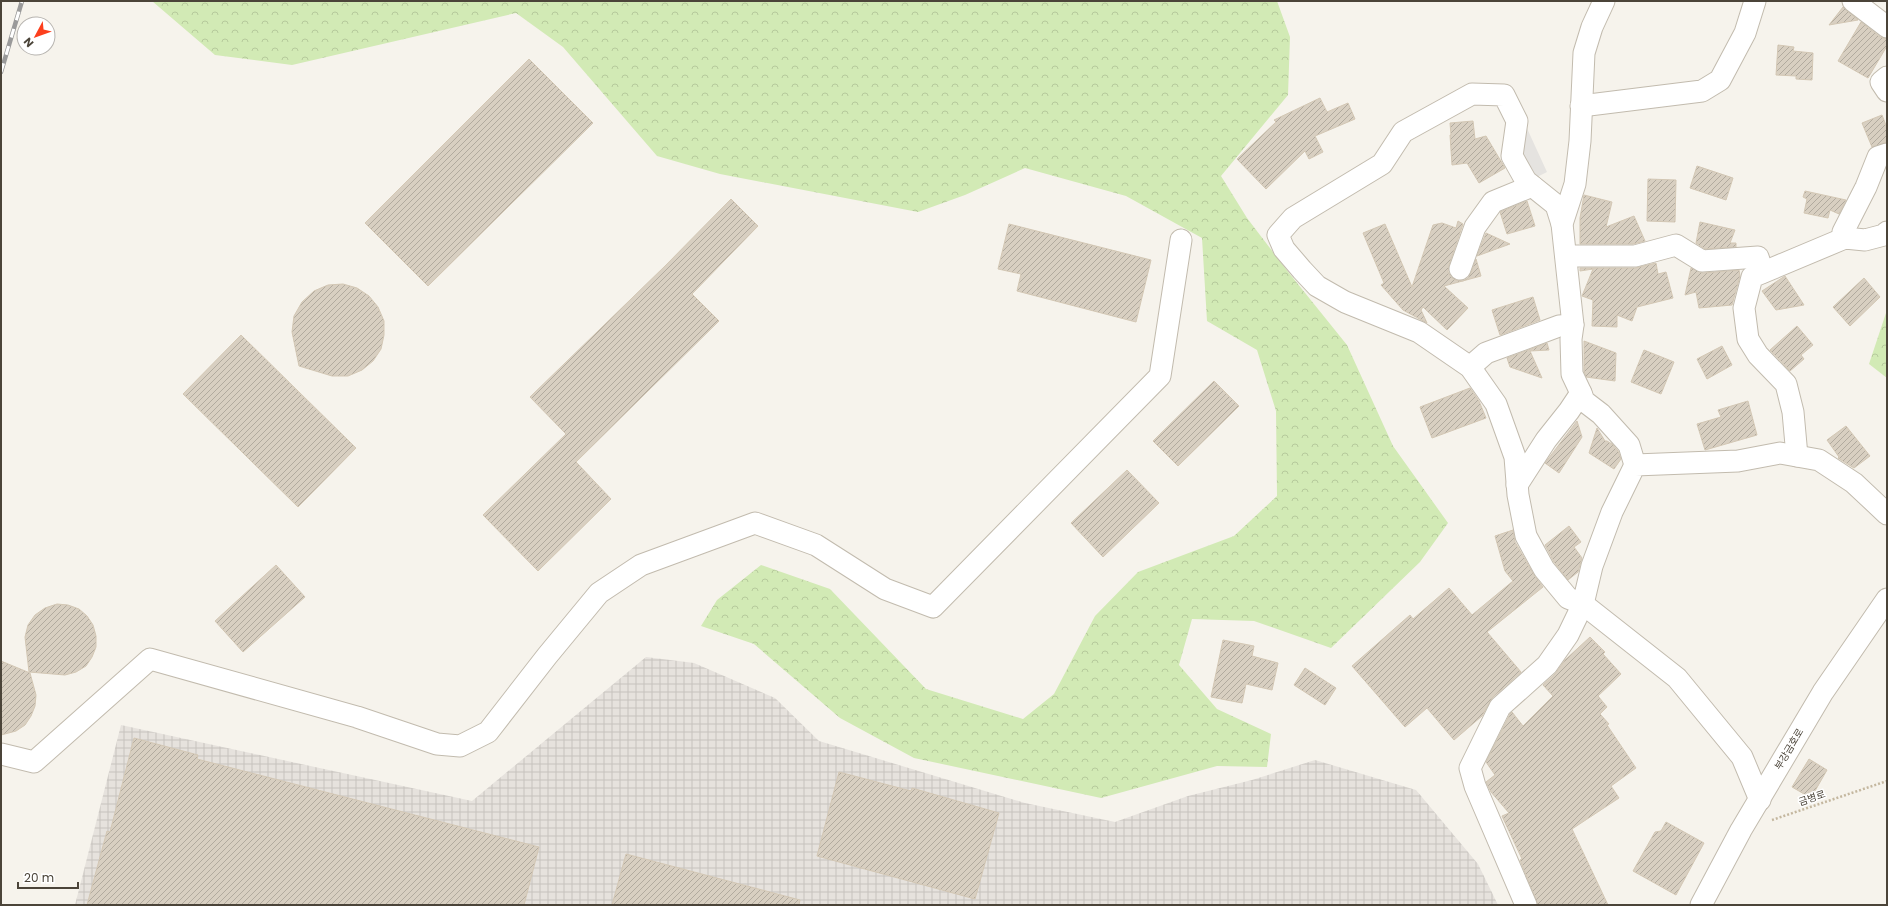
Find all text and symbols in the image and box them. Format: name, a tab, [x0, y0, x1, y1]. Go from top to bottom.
north arrow	[16, 16, 56, 56]
text: N	[20, 34, 37, 51]
street label: 부강금호로	[1771, 725, 1807, 773]
street label: 금병로	[1797, 786, 1827, 810]
scale bar	[18, 864, 78, 890]
text: 20 m	[24, 869, 54, 886]

